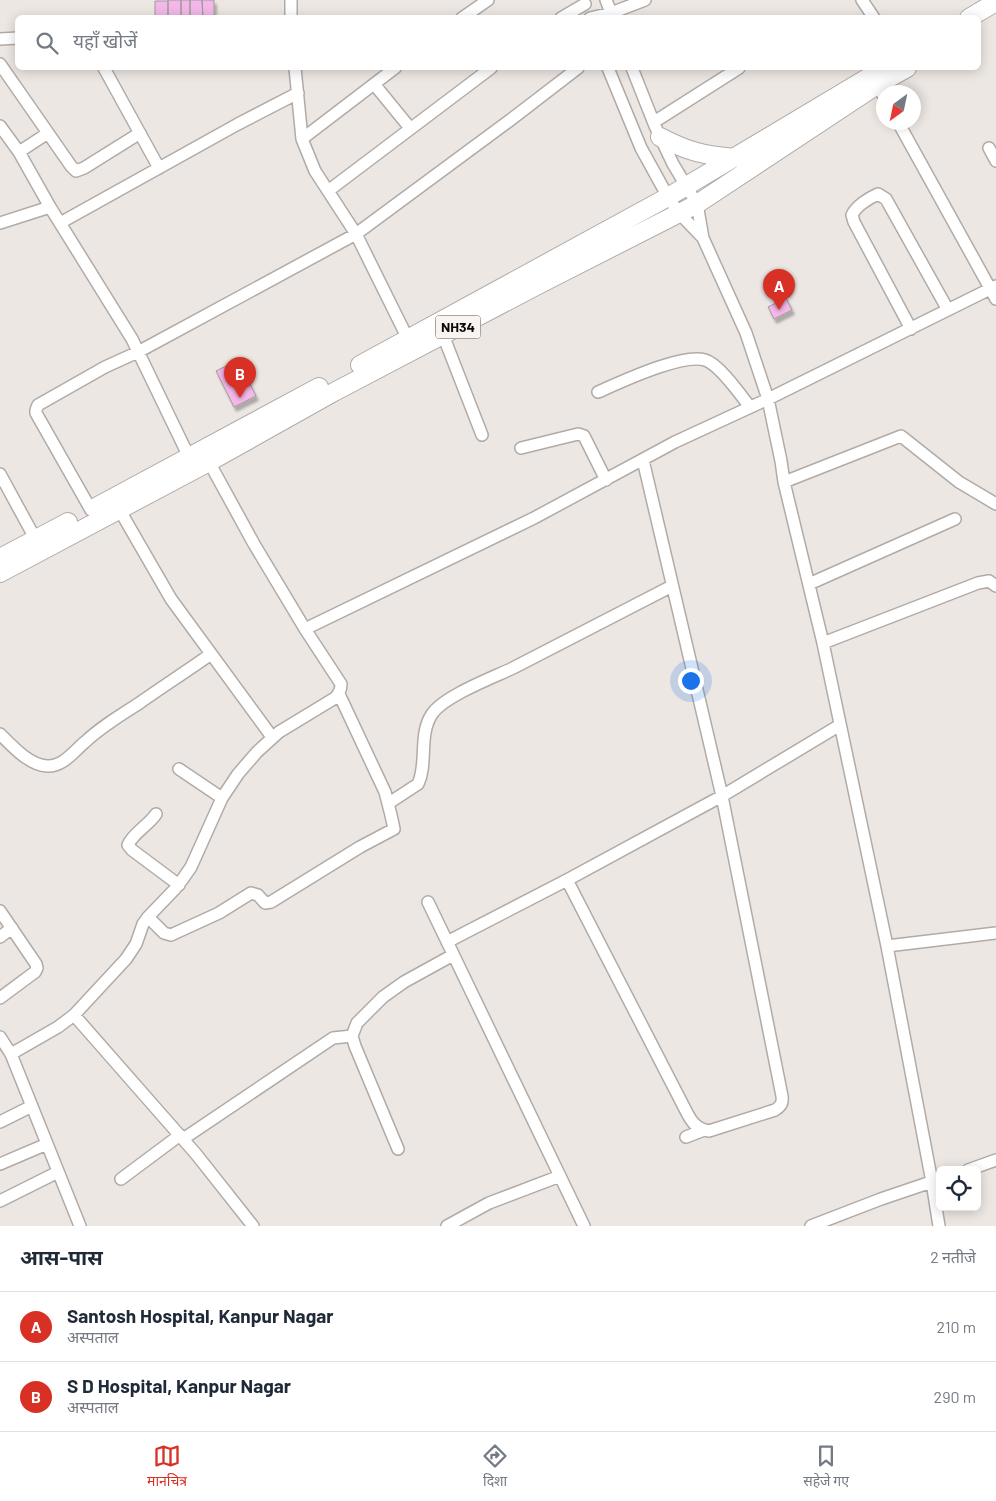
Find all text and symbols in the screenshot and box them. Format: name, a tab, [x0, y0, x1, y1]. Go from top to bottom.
search box	[15, 15, 981, 70]
icon: search	[33, 29, 61, 57]
text: यहाँ खोजें	[73, 29, 137, 52]
north arrow	[876, 85, 921, 130]
pin: A	[763, 269, 795, 310]
road number: NH34	[436, 316, 480, 338]
pin: B	[224, 357, 256, 398]
your location	[678, 668, 704, 694]
map controls	[936, 1166, 981, 1211]
button: locate	[936, 1166, 981, 1211]
text: आस-पास	[20, 1244, 103, 1269]
text: 2 नतीजे	[930, 1247, 976, 1266]
text: Santosh Hospital, Kanpur Nagar	[67, 1304, 334, 1327]
text: A	[31, 1317, 41, 1336]
text: 210 m	[937, 1317, 976, 1336]
text: अस्पताल	[67, 1327, 119, 1346]
text: S D Hospital, Kanpur Nagar	[67, 1374, 291, 1397]
text: B	[31, 1387, 41, 1406]
text: 290 m	[934, 1387, 976, 1406]
text: अस्पताल	[67, 1397, 119, 1416]
tab: मानचित्र	[147, 1442, 187, 1492]
tab: दिशा	[481, 1442, 509, 1492]
tab: सहेजे गए	[803, 1442, 849, 1492]

